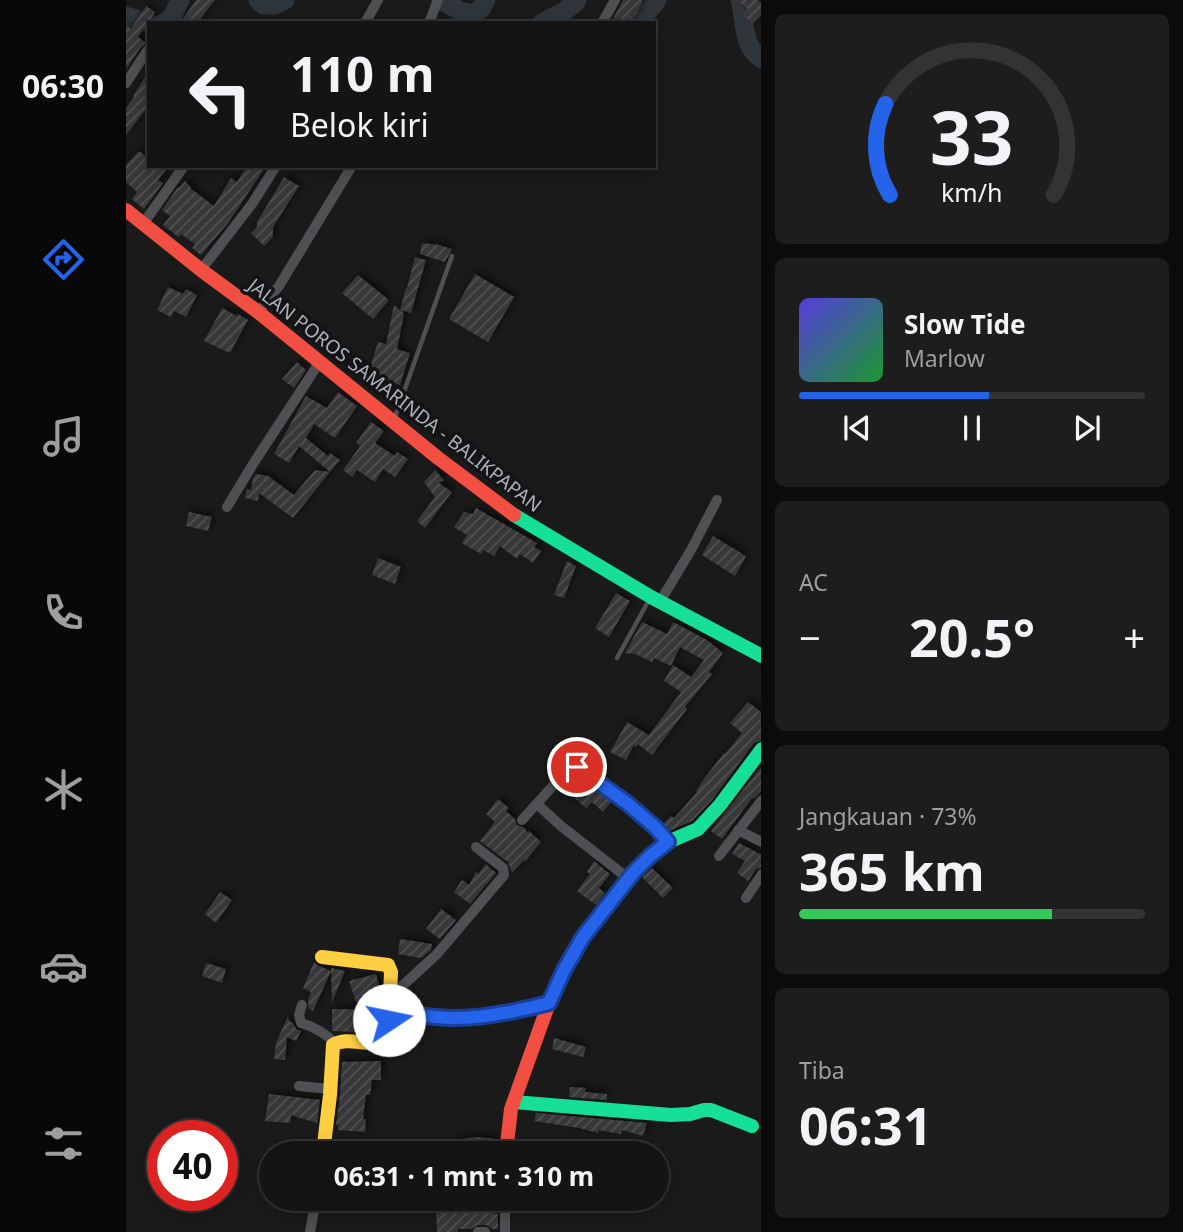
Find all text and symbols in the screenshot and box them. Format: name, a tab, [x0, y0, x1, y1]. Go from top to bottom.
text: 110 m	[290, 40, 435, 106]
icon: left	[175, 49, 266, 140]
text: 06:30	[22, 64, 104, 107]
text: 33	[930, 87, 1014, 186]
text: Belok kiri	[290, 103, 429, 146]
text: km/h	[941, 175, 1003, 209]
icon: directions	[39, 235, 88, 284]
street label: JALAN POROS SAMARINDA - BALIKPAPAN	[241, 271, 547, 518]
text: Slow Tide	[904, 306, 1026, 342]
text: Marlow	[904, 342, 985, 374]
icon: previous	[838, 409, 876, 447]
icon: pause	[953, 409, 991, 447]
icon: next	[1068, 409, 1106, 447]
icon: music	[39, 412, 88, 461]
text: AC	[799, 566, 828, 598]
icon: phone	[39, 588, 88, 637]
text: 20.5°	[909, 601, 1035, 672]
text: −	[799, 611, 821, 663]
text: +	[1123, 611, 1145, 663]
pin	[547, 737, 607, 797]
icon: arrive	[558, 748, 596, 786]
icon: climate	[39, 765, 88, 814]
text: Jangkauan · 73%	[799, 800, 977, 832]
text: 365 km	[799, 835, 985, 906]
icon: car	[39, 942, 88, 991]
position arrow	[352, 983, 426, 1057]
text: Tiba	[799, 1054, 845, 1086]
text: 06:31	[799, 1089, 933, 1160]
icon: filters	[39, 1119, 88, 1168]
speed limit sign: 40	[147, 1120, 238, 1211]
text: 06:31 · 1 mnt · 310 m	[334, 1158, 594, 1194]

